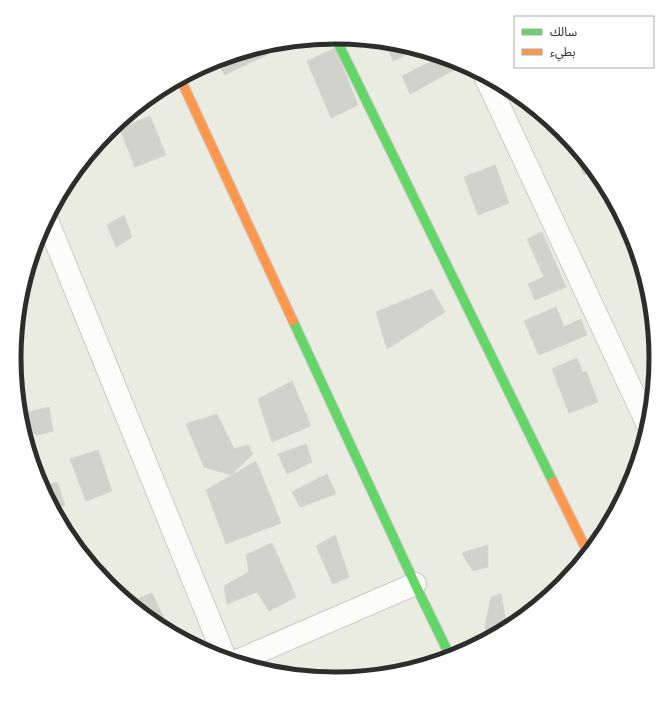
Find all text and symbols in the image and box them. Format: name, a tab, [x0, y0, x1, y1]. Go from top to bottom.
legend	[514, 16, 654, 68]
text: سالك	[550, 24, 577, 39]
text: بطيء	[550, 44, 576, 62]

